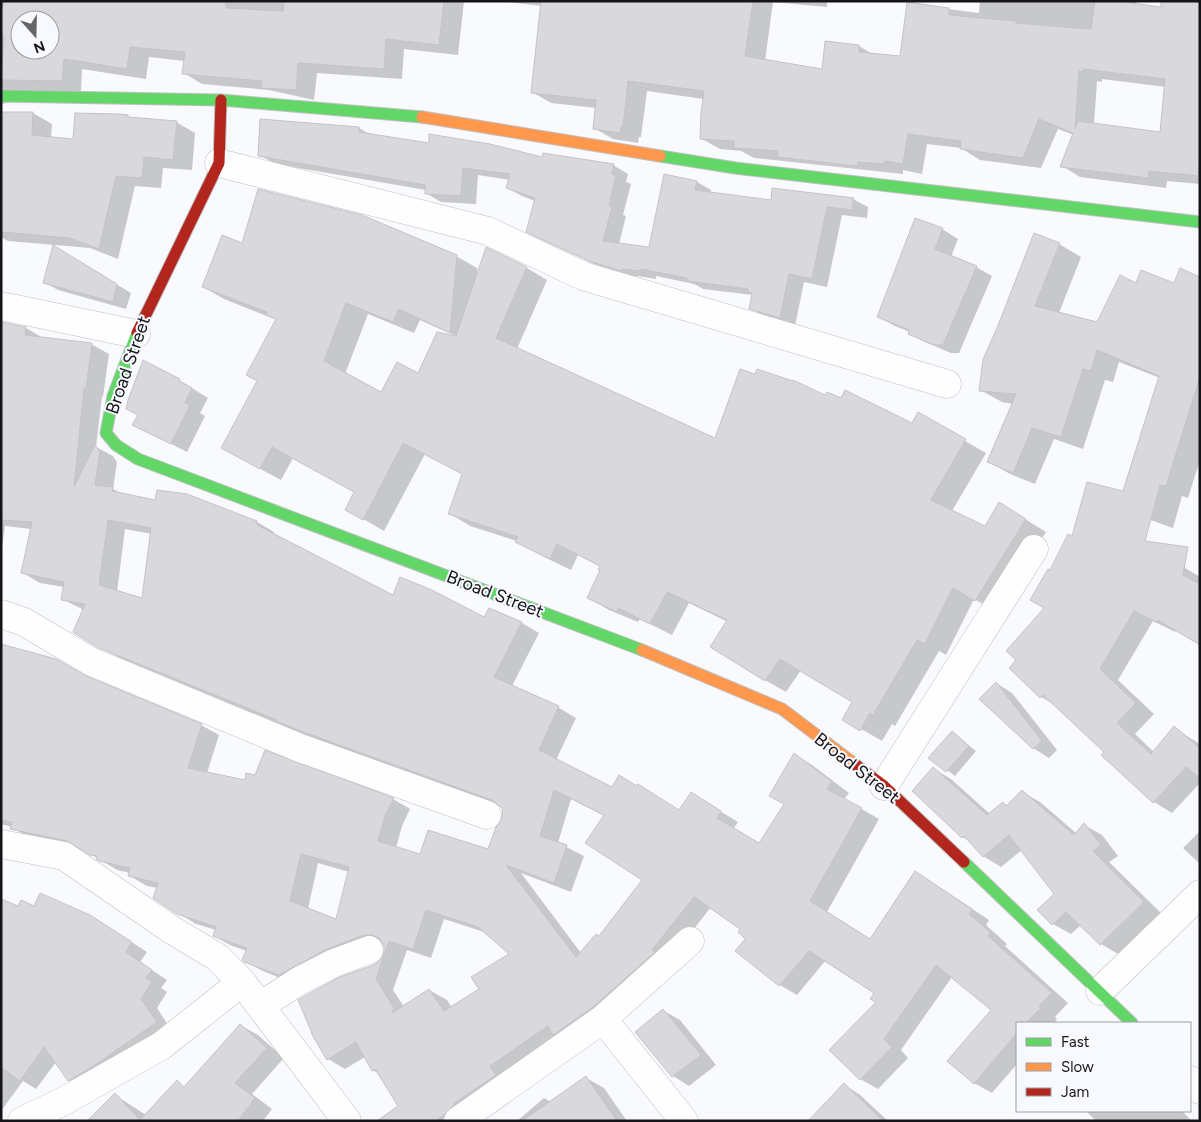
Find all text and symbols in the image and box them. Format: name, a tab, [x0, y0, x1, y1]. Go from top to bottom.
north arrow	[10, 10, 60, 60]
text: N	[31, 37, 47, 57]
street label: Broad Street	[101, 313, 155, 417]
street label: Broad Street	[443, 565, 547, 623]
street label: Broad Street	[810, 728, 904, 808]
legend	[1016, 1022, 1191, 1112]
text: Fast	[1061, 1033, 1090, 1051]
text: Slow	[1061, 1058, 1094, 1076]
text: Jam	[1061, 1083, 1089, 1101]

